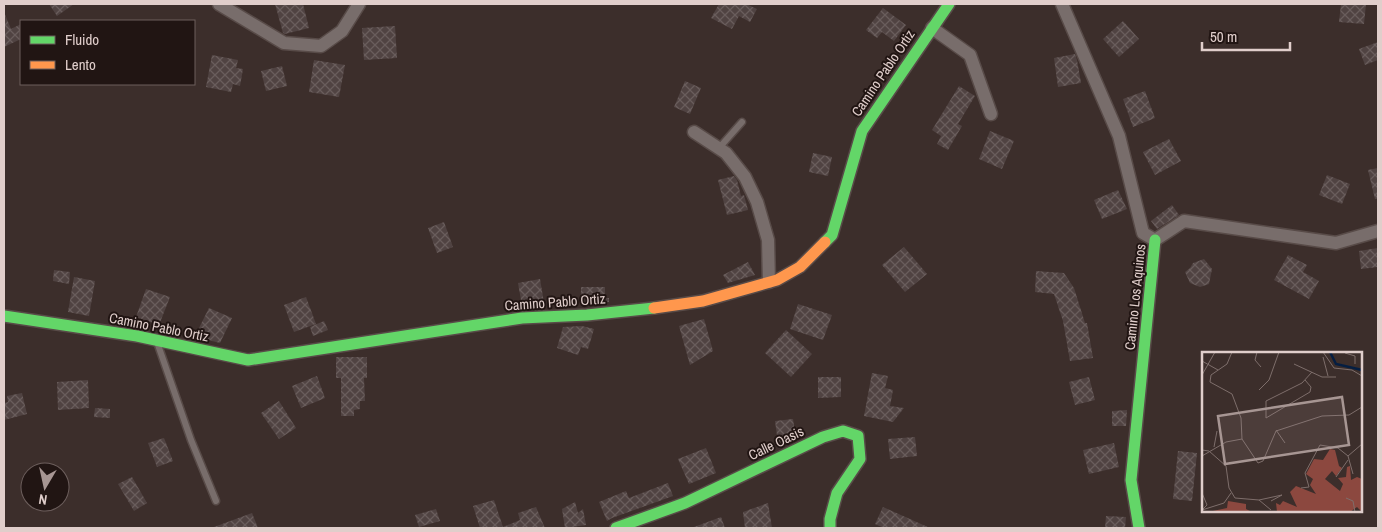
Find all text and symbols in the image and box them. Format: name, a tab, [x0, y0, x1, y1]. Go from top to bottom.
legend	[20, 20, 195, 85]
scale bar	[1202, 20, 1290, 52]
street label: Camino Pablo Ortiz	[847, 26, 919, 120]
text: 50 m	[1210, 26, 1237, 47]
text: Fluido	[65, 29, 99, 50]
text: Lento	[65, 54, 96, 75]
street label: Camino Los Aquinos	[1120, 243, 1150, 351]
street label: Camino Pablo Ortiz	[504, 289, 606, 314]
street label: Camino Pablo Ortiz	[108, 309, 210, 346]
inset map	[1202, 352, 1362, 512]
street label: Calle Oasis	[745, 422, 807, 464]
north arrow	[20, 462, 70, 512]
text: N	[37, 490, 48, 509]

